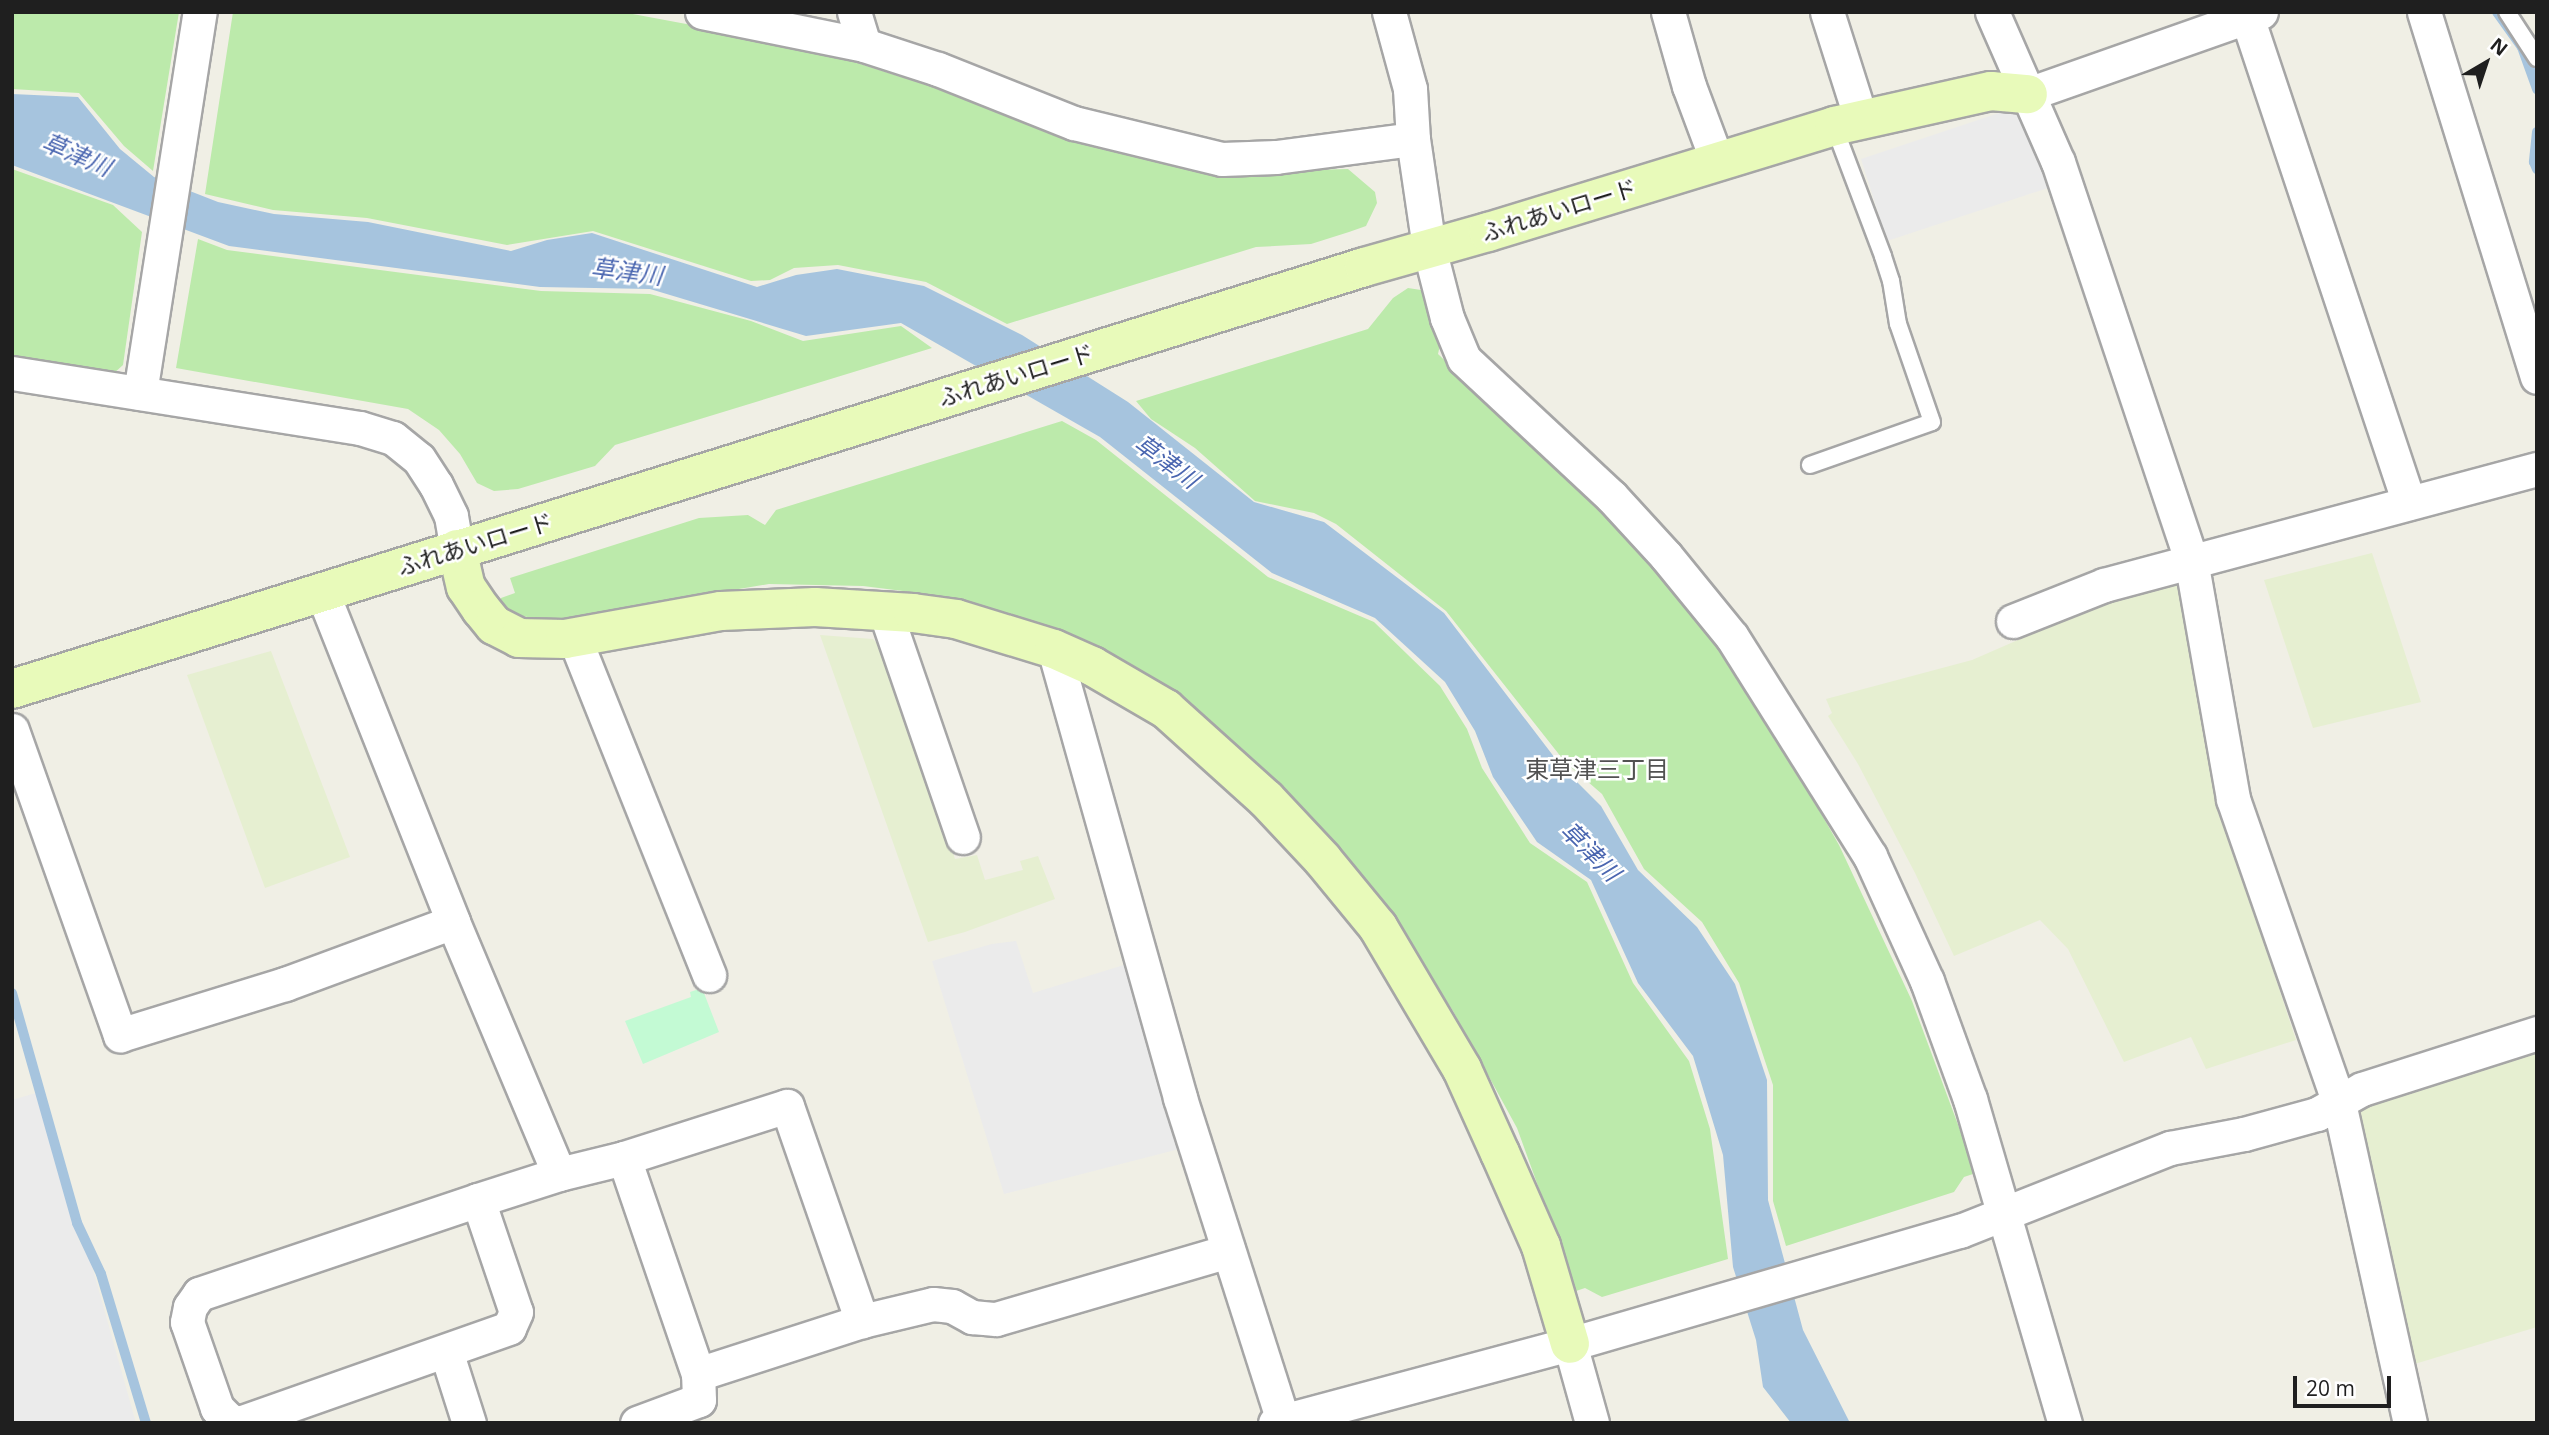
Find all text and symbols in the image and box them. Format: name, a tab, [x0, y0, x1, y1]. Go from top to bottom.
north arrow	[2451, 28, 2521, 98]
text: N	[2485, 32, 2513, 62]
water label: 草津川	[38, 127, 116, 181]
street label: ふれあいロード	[1478, 173, 1640, 247]
water label: 草津川	[590, 252, 664, 290]
street label: ふれあいロード	[935, 338, 1097, 412]
water label: 草津川	[1129, 428, 1205, 494]
street label: ふれあいロード	[394, 507, 556, 581]
district label: 東草津三丁目	[1525, 755, 1669, 783]
water label: 草津川	[1555, 815, 1627, 887]
scale bar	[2297, 1362, 2395, 1406]
text: 20 m	[2306, 1374, 2355, 1402]

